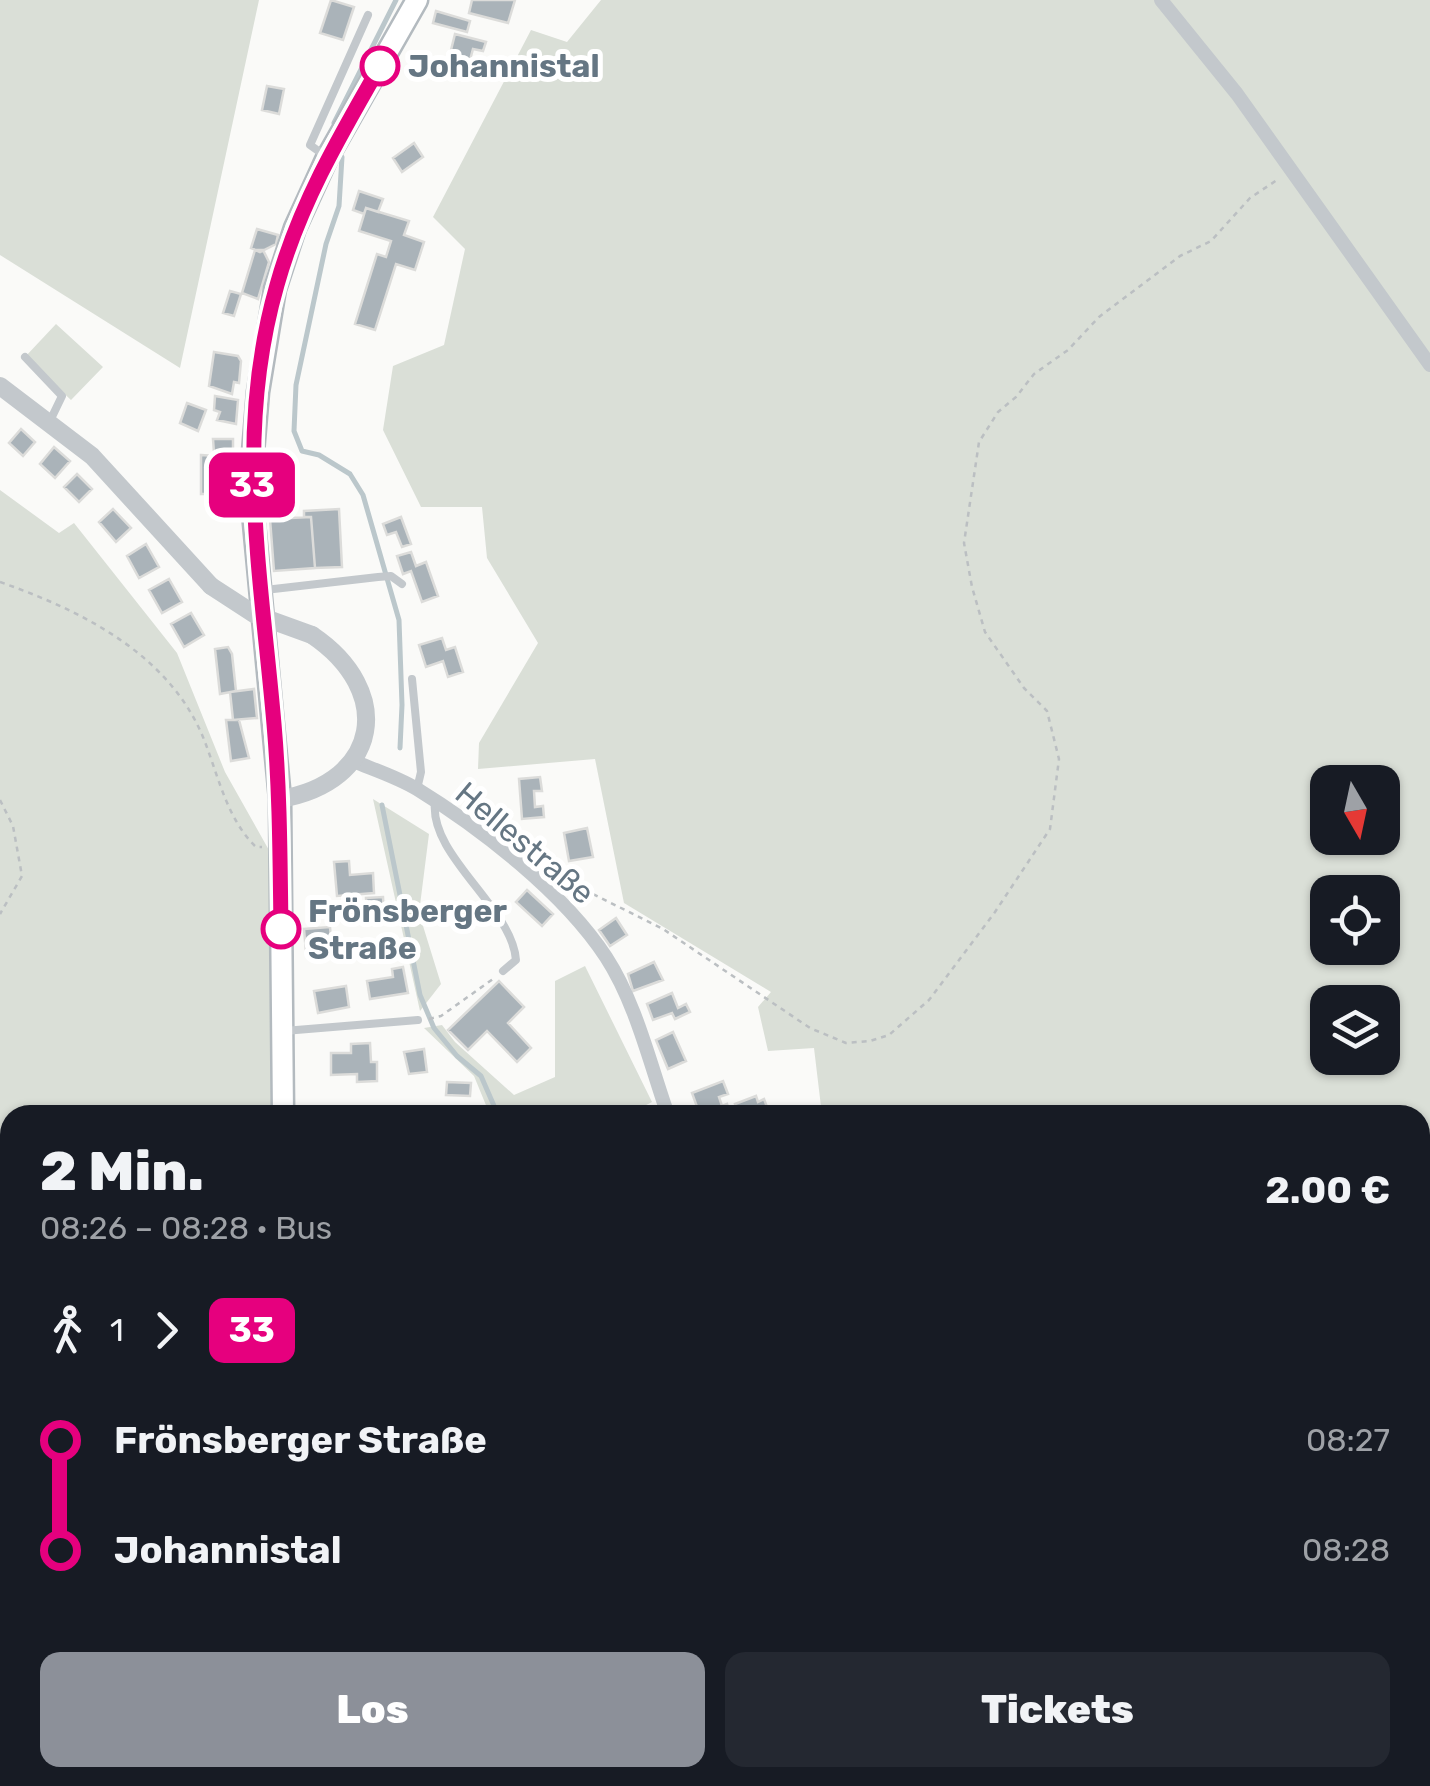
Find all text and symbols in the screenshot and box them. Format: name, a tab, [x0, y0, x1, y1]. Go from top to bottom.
marker: Johannistal	[361, 47, 399, 85]
place label: Johannistal	[408, 47, 600, 85]
line badge: 33	[207, 452, 297, 518]
text: 33	[229, 464, 275, 506]
north arrow	[1310, 765, 1400, 855]
map controls	[1310, 765, 1400, 1075]
street label: Hellestraße	[448, 774, 602, 912]
button: locate	[1310, 875, 1400, 965]
place label: Frönsberger Straße	[308, 892, 508, 967]
marker: Frönsberger Straße	[262, 910, 300, 948]
button: layers	[1310, 985, 1400, 1075]
text: 2 Min.	[40, 1139, 204, 1204]
text: 2.00 €	[1265, 1167, 1390, 1213]
text: 08:26 – 08:28 · Bus	[40, 1209, 332, 1247]
icon: walk	[40, 1303, 95, 1358]
icon: forward	[139, 1303, 194, 1358]
text: 33	[229, 1309, 275, 1351]
text: 1	[110, 1311, 124, 1349]
text: Frönsberger Straße	[114, 1417, 487, 1463]
text: 08:27	[1306, 1421, 1390, 1459]
text: Johannistal	[114, 1527, 342, 1573]
text: 08:28	[1302, 1531, 1390, 1569]
button: Los	[40, 1652, 705, 1767]
button: Tickets	[725, 1652, 1390, 1767]

